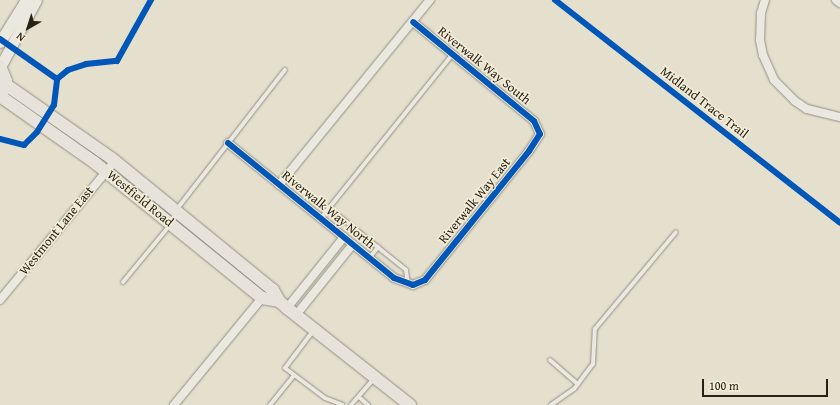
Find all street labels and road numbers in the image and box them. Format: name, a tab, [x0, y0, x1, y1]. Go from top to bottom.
street label: Riverwalk Way South	[434, 24, 534, 108]
street label: Midland Trace Trail	[657, 64, 751, 142]
street label: Riverwalk Way East	[436, 155, 514, 247]
street label: Westfield Road	[104, 167, 176, 231]
street label: Riverwalk Way North	[278, 168, 378, 252]
street label: Westmont Lane East	[16, 183, 98, 279]

